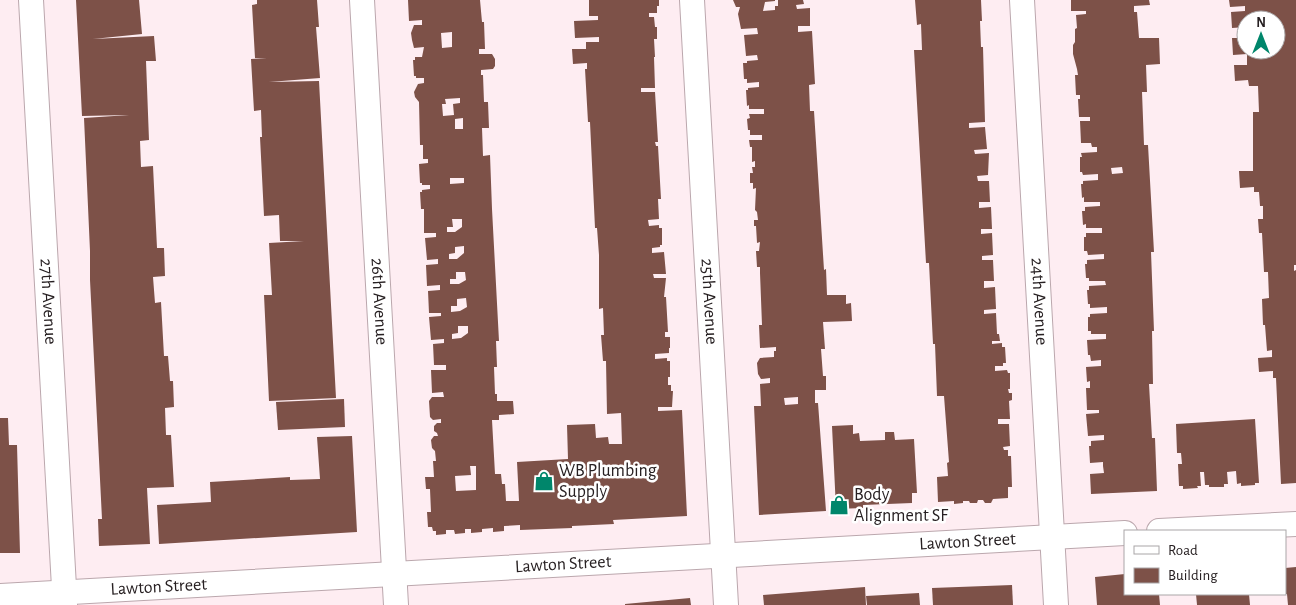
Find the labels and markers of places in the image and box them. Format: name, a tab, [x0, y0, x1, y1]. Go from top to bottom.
place label: WB Plumbing Supply	[559, 462, 657, 501]
shop icon: WB Plumbing Supply	[533, 470, 555, 492]
place label: Body Alignment SF	[854, 486, 948, 525]
shop icon: Body Alignment SF	[828, 494, 850, 516]

